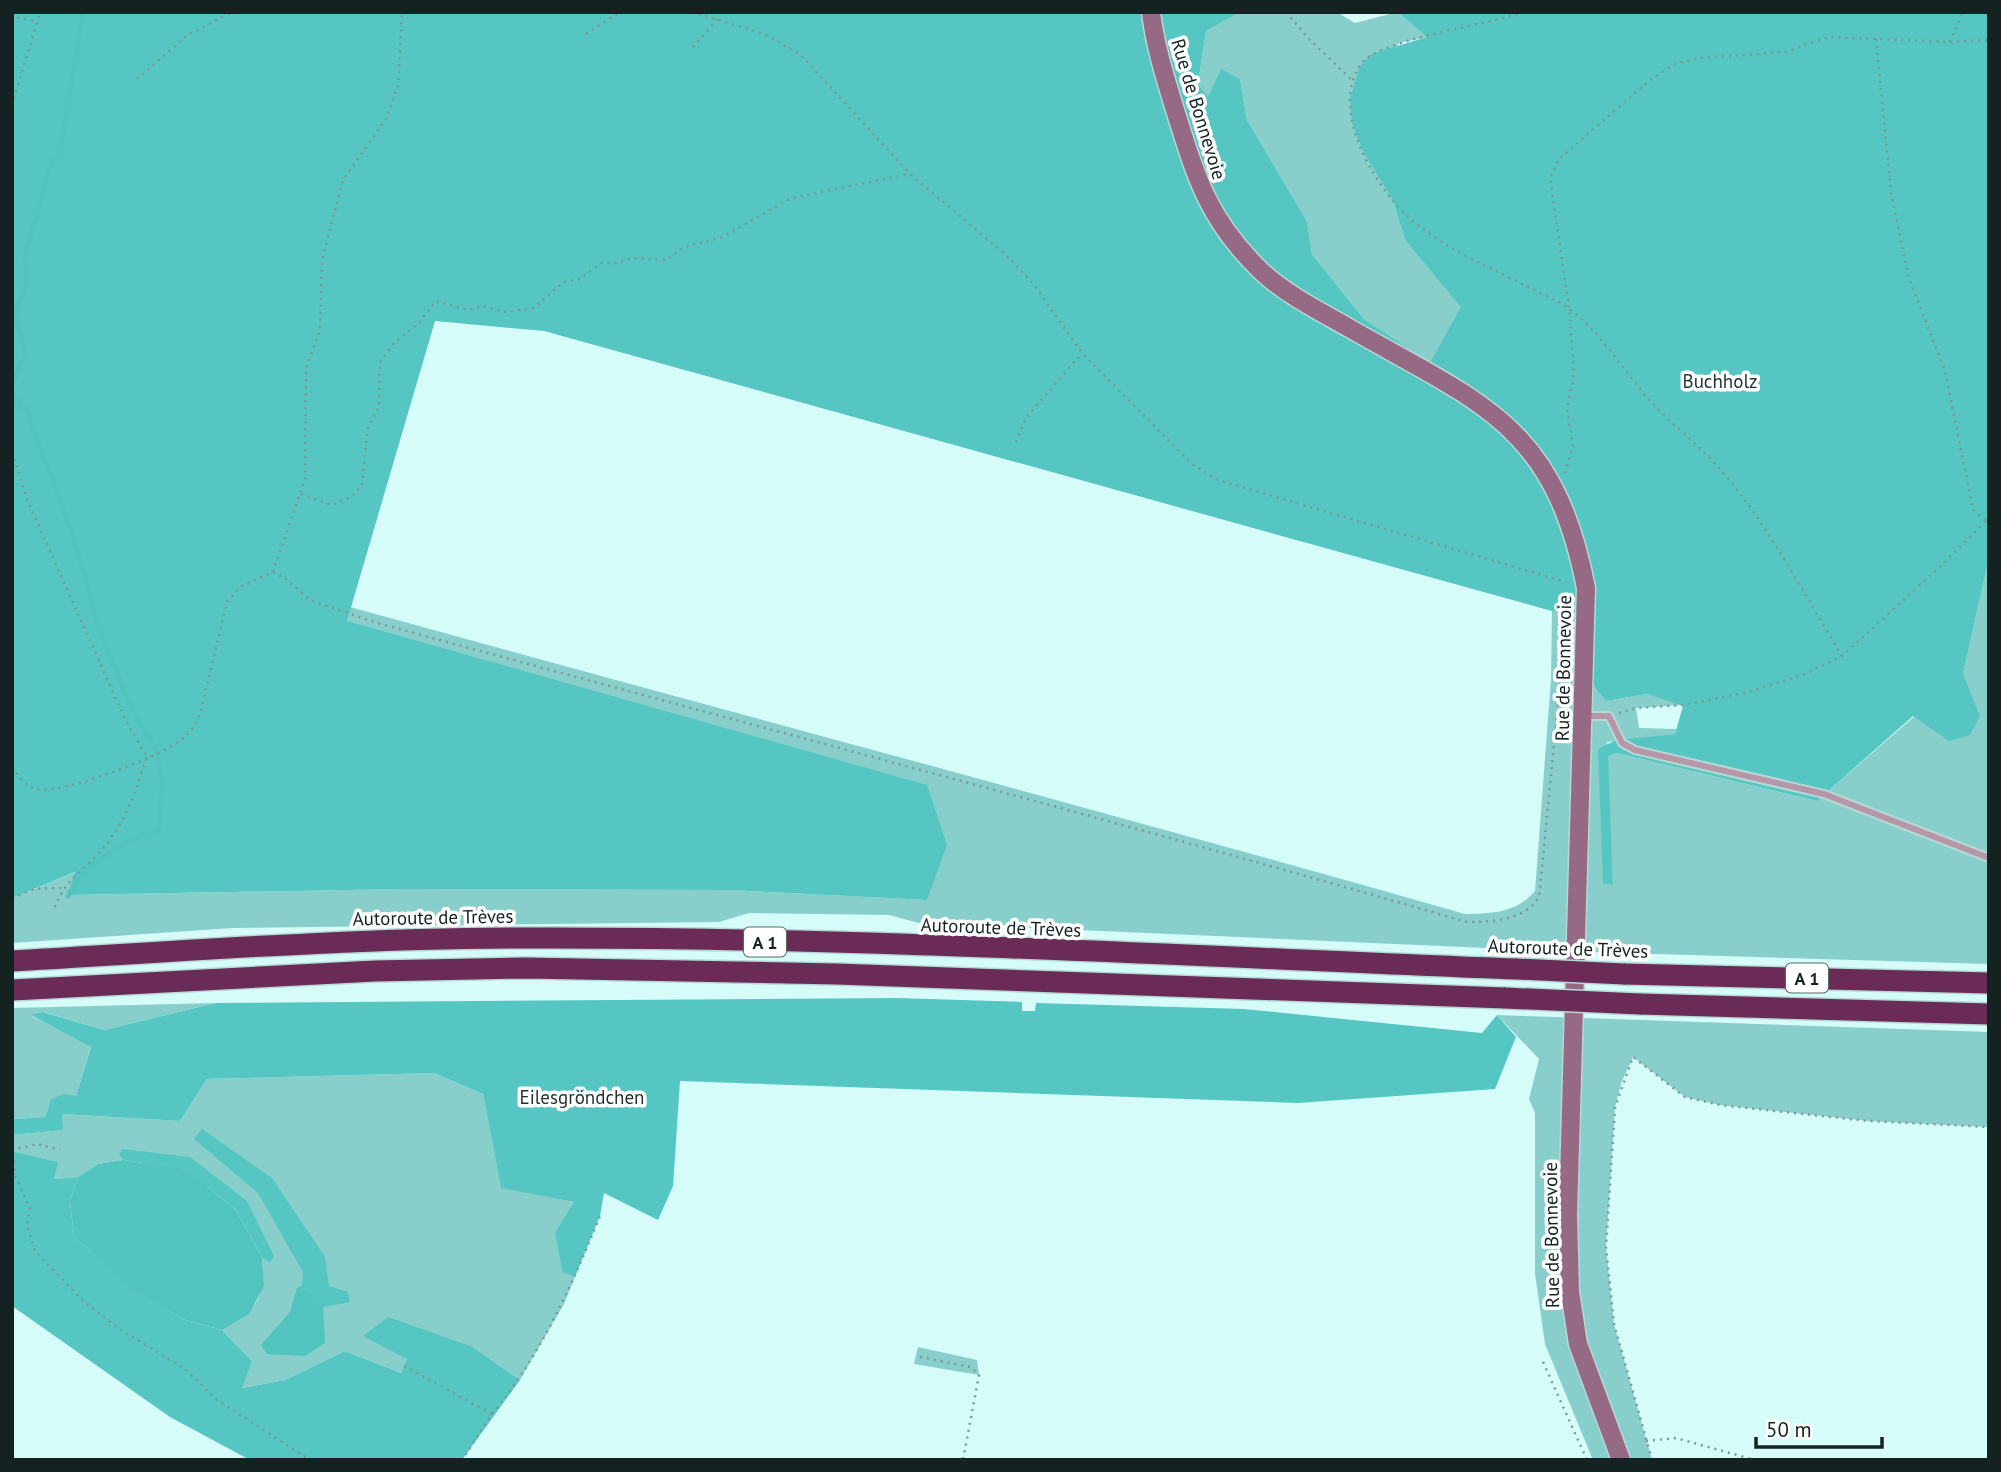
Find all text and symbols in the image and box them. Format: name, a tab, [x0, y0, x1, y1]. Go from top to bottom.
street label: Rue de Bonnevoie	[1166, 36, 1232, 182]
park label: Buchholz	[1683, 369, 1757, 393]
street label: Rue de Bonnevoie	[1550, 595, 1576, 741]
street label: Autoroute de Trèves	[352, 904, 514, 930]
street label: Autoroute de Trèves	[920, 912, 1082, 942]
road number: A 1	[744, 928, 786, 957]
street label: Autoroute de Trèves	[1487, 933, 1649, 963]
road number: A 1	[1786, 964, 1828, 993]
park label: Eilesgröndchen	[520, 1085, 644, 1109]
street label: Rue de Bonnevoie	[1538, 1162, 1564, 1308]
scale bar	[1756, 1406, 1882, 1450]
text: 50 m	[1766, 1416, 1812, 1443]

